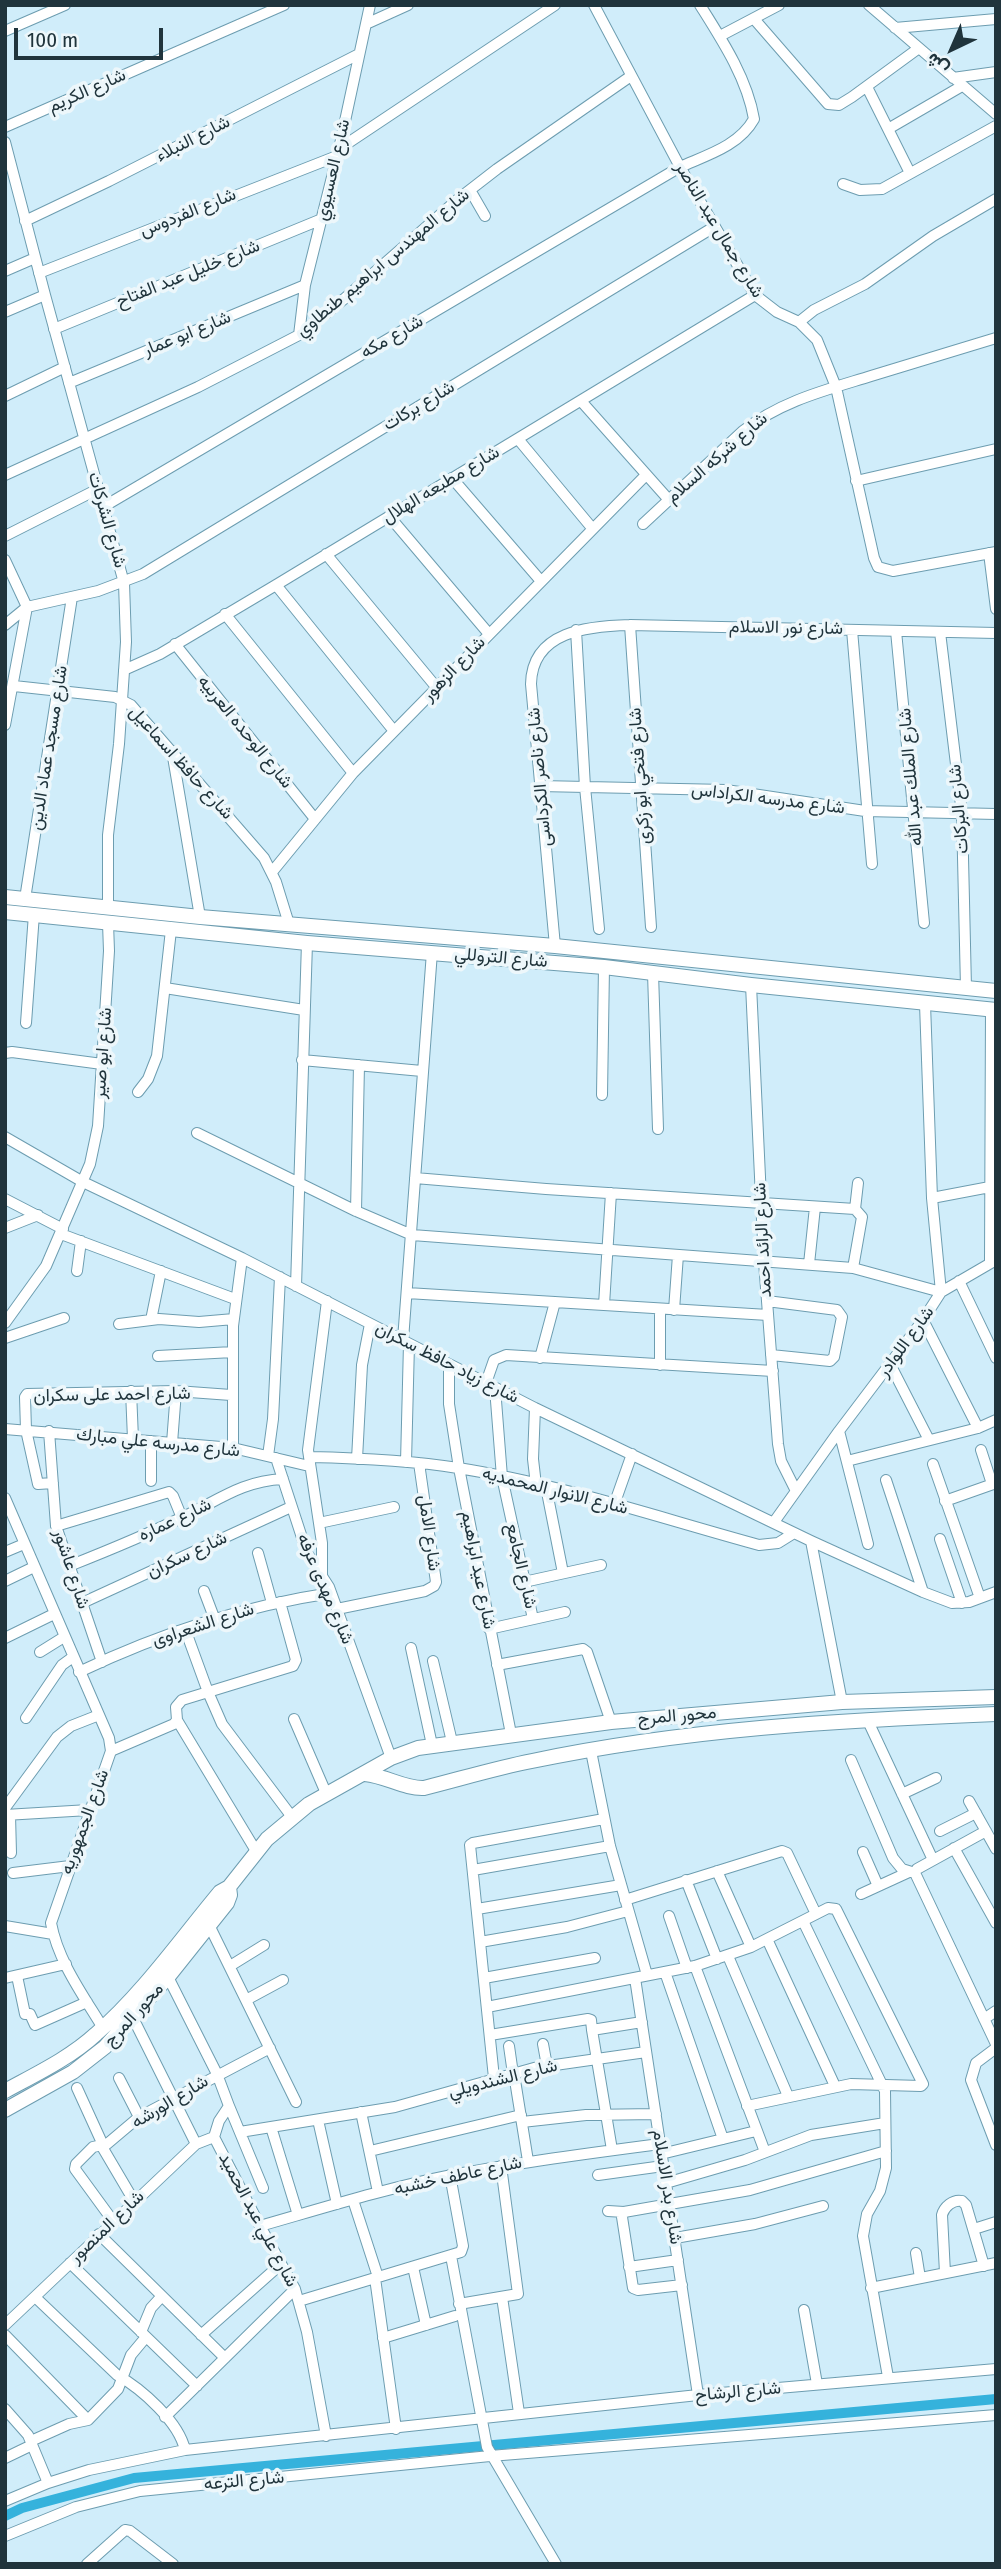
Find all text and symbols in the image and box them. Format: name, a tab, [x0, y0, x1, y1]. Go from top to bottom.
scale bar	[18, 14, 166, 58]
north arrow	[917, 14, 987, 84]
text: 100 m	[27, 27, 78, 53]
text: ش	[921, 48, 953, 81]
street label: شارع الكريم	[45, 64, 129, 118]
street label: شارع النبلاء	[152, 111, 234, 167]
street label: شارع العسيوي	[311, 117, 355, 223]
street label: شارع جمال عبد الناصر	[670, 158, 768, 302]
street label: شارع الفردوس	[137, 184, 239, 242]
street label: شارع المهندس ابراهيم طنطاوي	[292, 184, 474, 342]
street label: شارع خليل عبد الفتاح	[113, 235, 263, 313]
street label: شارع ابو عمار	[140, 307, 234, 361]
street label: شارع مكه	[357, 311, 427, 363]
street label: شارع بركات	[379, 376, 459, 436]
street label: شارع شركه السلام	[662, 408, 772, 508]
street label: شارع مطبعه الهلال	[378, 442, 504, 528]
street label: شارع الشركات	[83, 470, 131, 570]
street label: شارع نور الاسلام	[729, 616, 843, 640]
street label: شارع الزهور	[418, 632, 490, 706]
street label: شارع مسجد عماد الدين	[25, 664, 73, 832]
street label: شارع الوحده العربيه	[193, 671, 297, 793]
street label: شارع حافظ اسماعيل	[124, 702, 238, 824]
street label: شارع ناصر الكرداسى	[523, 707, 557, 847]
street label: شارع فتحي ابو زكرى	[624, 707, 656, 845]
street label: شارع الملك عبد الله	[894, 707, 928, 847]
street label: شارع البركات	[944, 763, 974, 855]
street label: شارع مدرسه الكراداس	[690, 779, 846, 819]
street label: شارع التروللي	[453, 943, 549, 973]
street label: شارع ابو صير	[89, 1007, 117, 1099]
street label: شارع الرائد احمد	[749, 1182, 777, 1298]
street label: شارع اللوادر	[873, 1302, 939, 1382]
street label: شارع زياد حافظ سكران	[372, 1317, 522, 1409]
street label: شارع احمد على سكران	[33, 1383, 191, 1407]
street label: شارع مدرسه علي مبارك	[75, 1424, 241, 1462]
street label: شارع الانوار المحمديه	[480, 1462, 630, 1520]
street label: شارع عماره	[135, 1494, 215, 1546]
street label: شارع الامل	[413, 1494, 445, 1572]
street label: شارع عيد ابراهيم	[456, 1509, 500, 1631]
street label: شارع الجامع	[501, 1521, 541, 1611]
street label: شارع عاشور	[48, 1526, 94, 1612]
street label: شارع سكران	[144, 1527, 230, 1583]
street label: شارع مهدى عرفه	[292, 1530, 358, 1648]
street label: شارع الشعراوى	[149, 1598, 257, 1652]
street label: محور المرج	[637, 1702, 717, 1730]
street label: شارع الجمهوريه	[56, 1766, 114, 1878]
street label: محور المرج	[100, 1978, 168, 2052]
street label: شارع الشندويلي	[446, 2055, 560, 2103]
street label: شارع الورشه	[128, 2071, 212, 2133]
street label: شارع بدر الاسلام	[647, 2128, 687, 2246]
street label: شارع علي عبد الحميد	[214, 2149, 302, 2291]
street label: شارع عاطف خشبه	[392, 2152, 524, 2200]
street label: شارع المنصور	[65, 2186, 149, 2268]
street label: شارع الرشاح	[694, 2377, 782, 2407]
street label: شارع الترعه	[203, 2467, 285, 2495]

